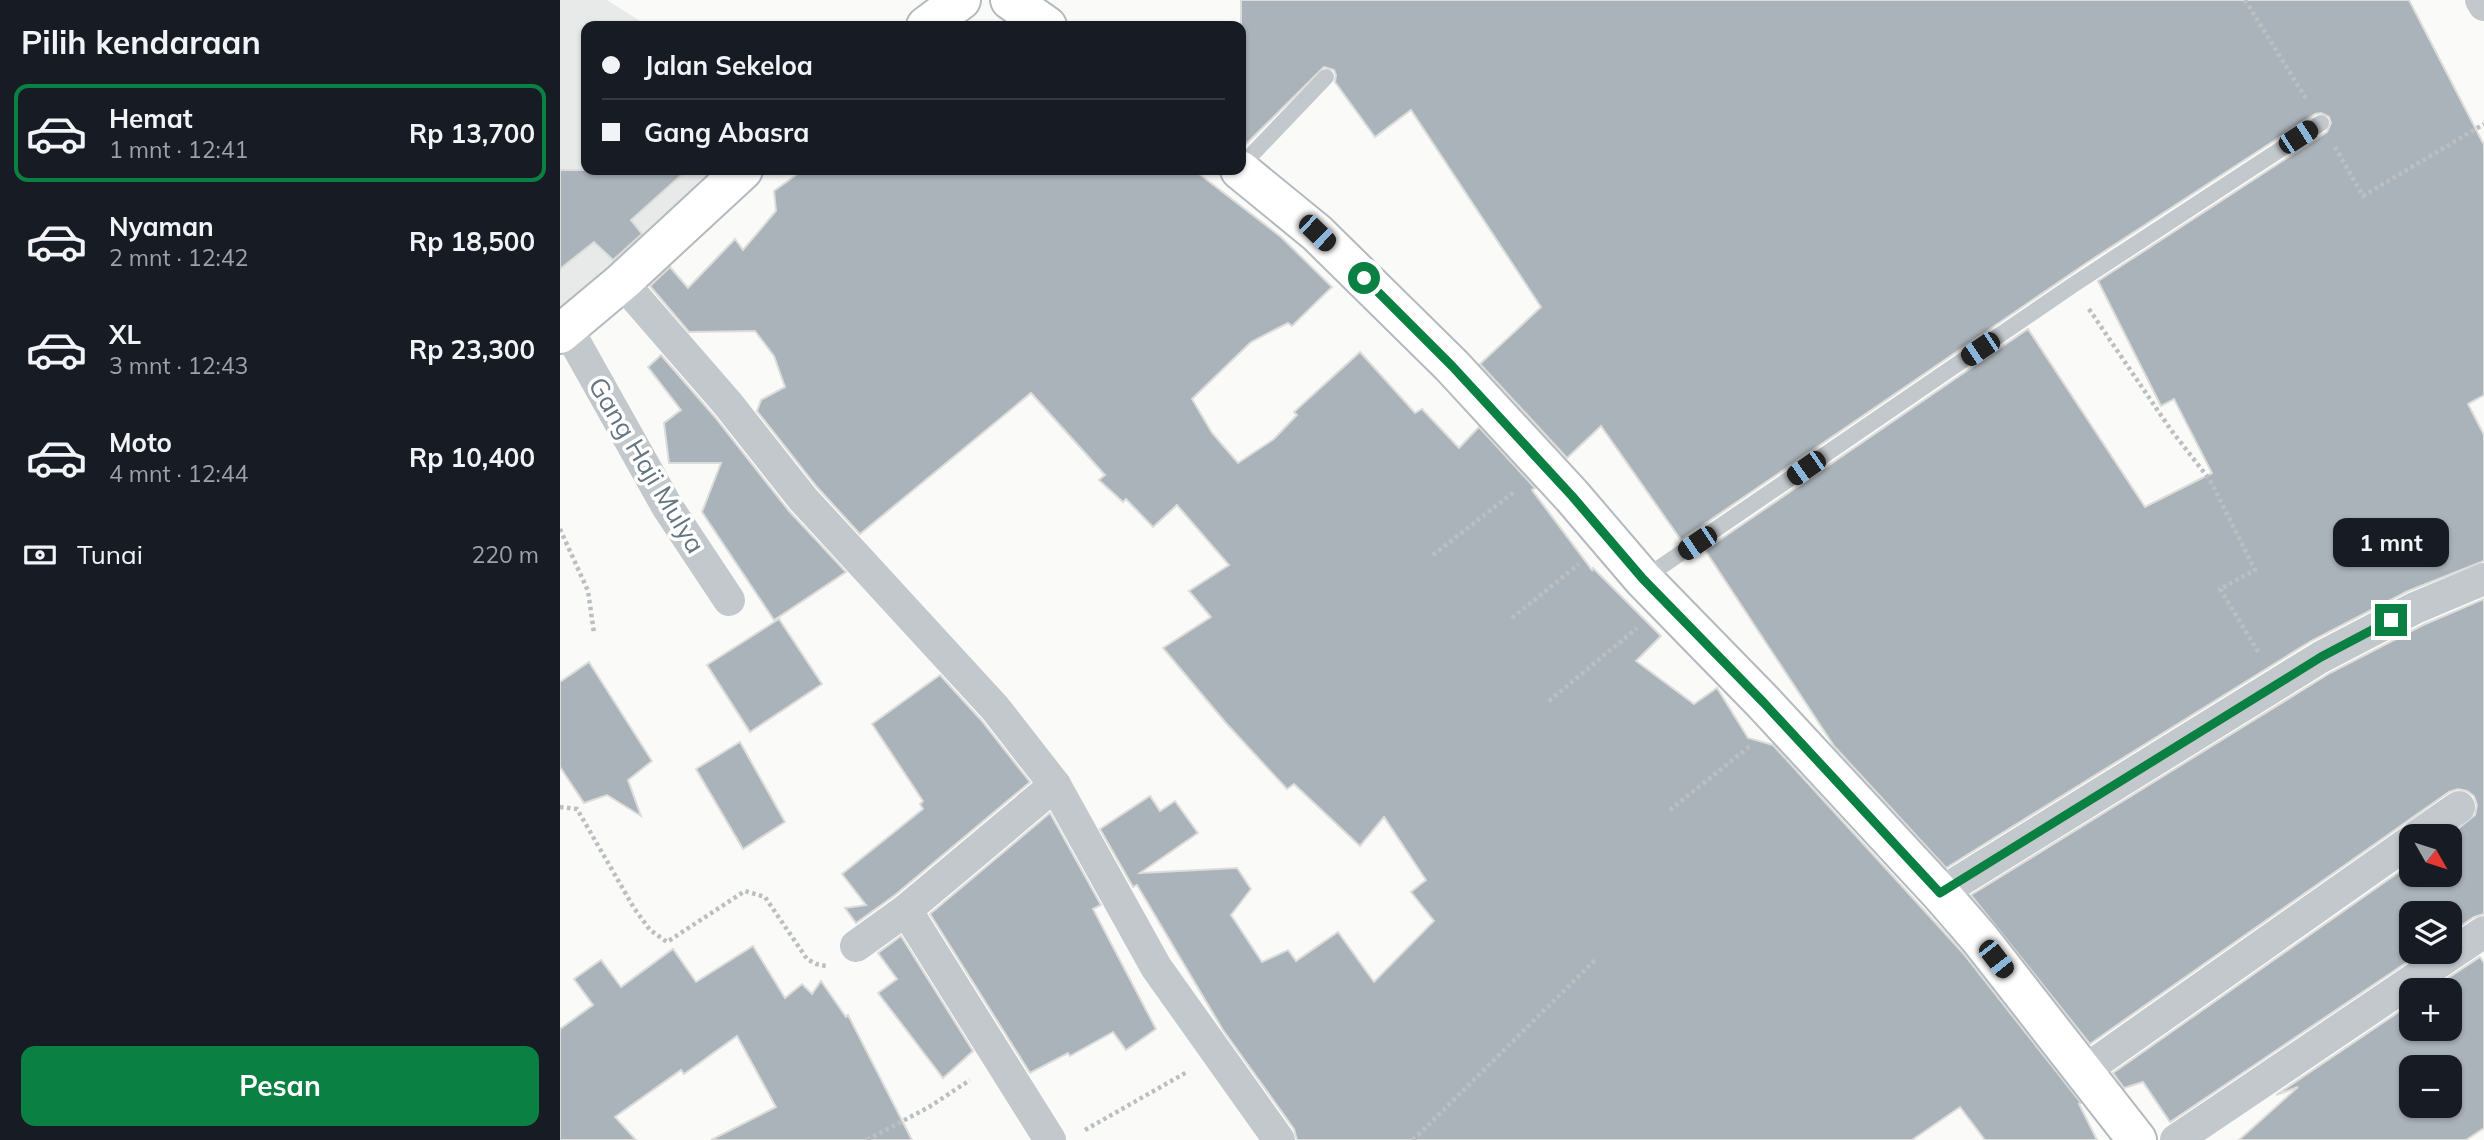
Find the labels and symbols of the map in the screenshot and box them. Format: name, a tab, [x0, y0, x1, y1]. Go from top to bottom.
car	[2275, 117, 2322, 157]
car	[1295, 211, 1340, 255]
route start	[1348, 262, 1380, 294]
car	[1957, 329, 2004, 369]
street label: Gang Haji Mulya	[581, 371, 713, 559]
car	[1783, 447, 1830, 489]
callout: 1 mnt	[2333, 518, 2449, 568]
car	[1674, 523, 1721, 563]
route end	[2375, 604, 2407, 636]
north arrow	[2399, 824, 2462, 887]
car	[1975, 936, 2018, 982]

